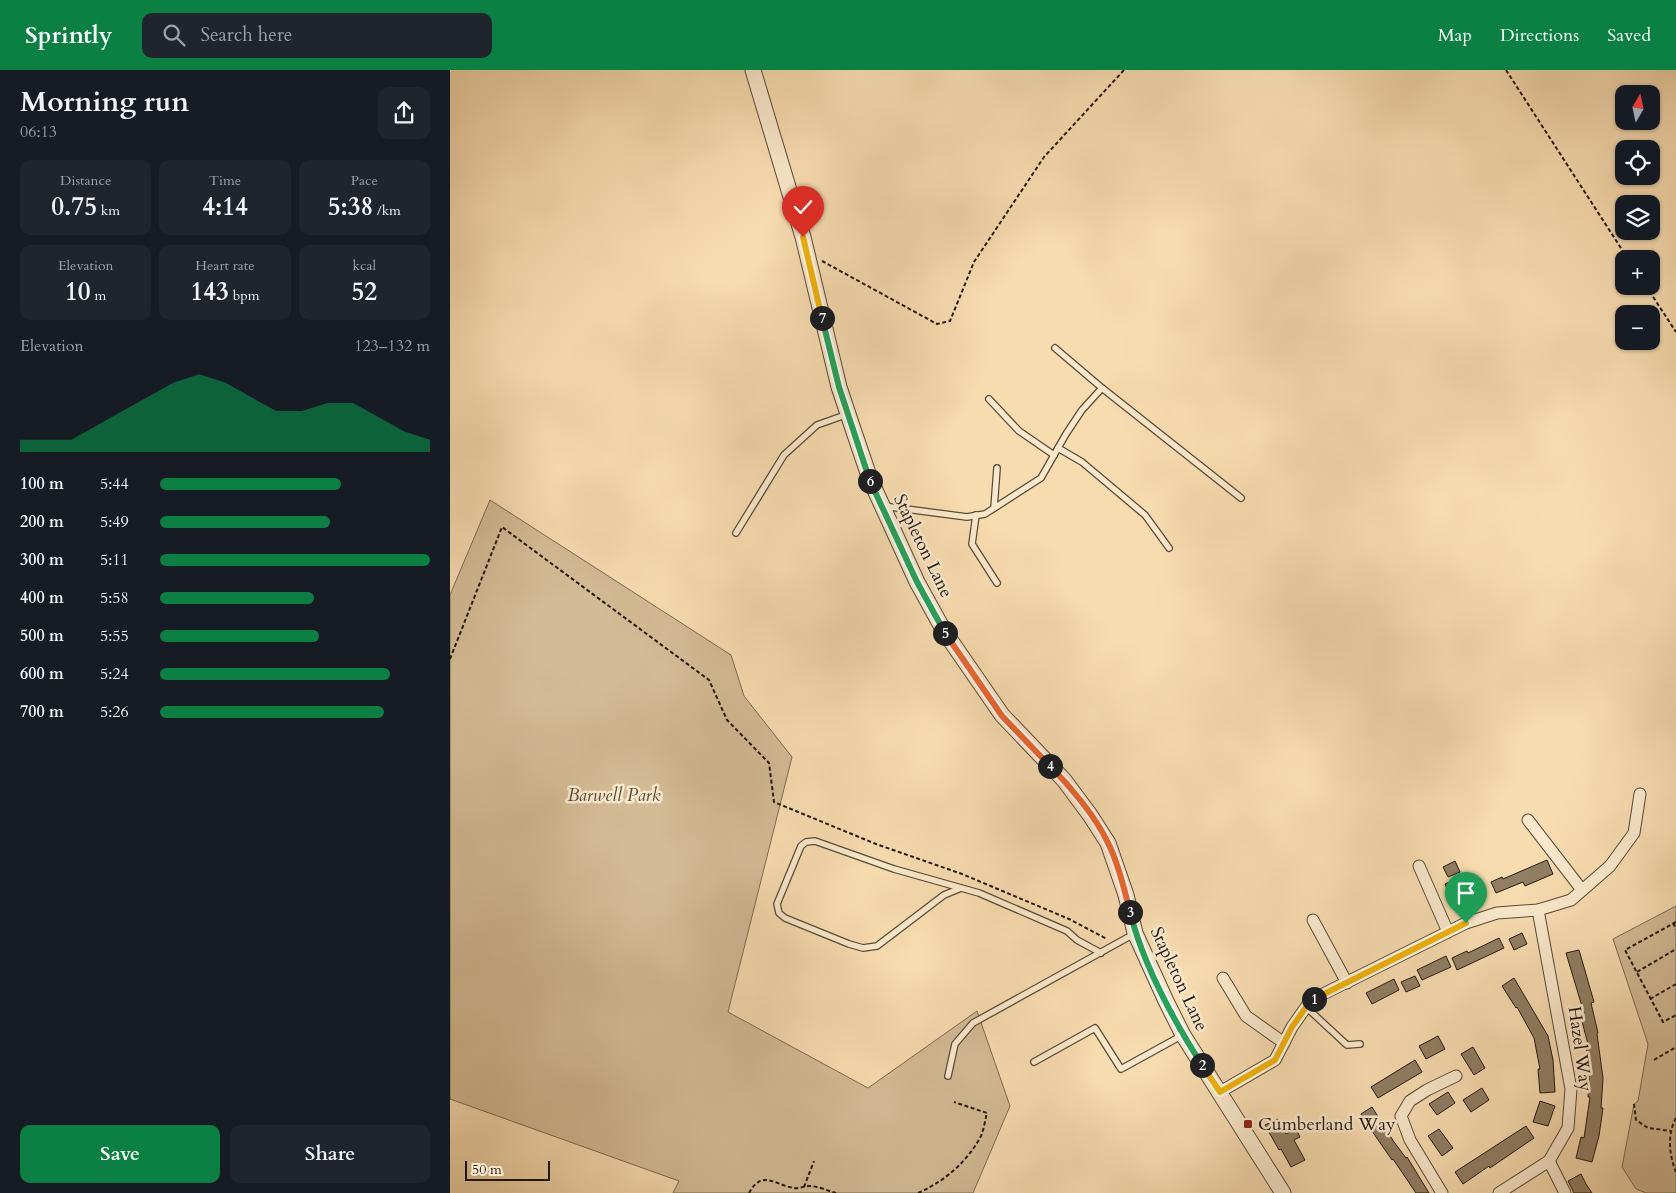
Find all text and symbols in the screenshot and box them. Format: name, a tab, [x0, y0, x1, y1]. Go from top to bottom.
search box	[142, 13, 492, 58]
text: Sprintly	[25, 19, 112, 52]
icon: search	[160, 21, 188, 49]
text: Search here	[200, 22, 292, 48]
text: Map	[1438, 23, 1472, 48]
text: Directions	[1500, 23, 1579, 48]
text: Saved	[1607, 23, 1651, 48]
text: Morning run	[20, 83, 189, 121]
north arrow	[1615, 85, 1660, 130]
map controls	[1615, 85, 1660, 350]
button: share	[378, 87, 430, 139]
text: 06:13	[20, 121, 57, 143]
button: locate	[1615, 140, 1660, 185]
text: Distance	[60, 171, 111, 190]
text: Time	[209, 171, 241, 190]
text: Pace	[351, 171, 378, 190]
pin	[782, 186, 824, 237]
text: 0.75	[51, 190, 97, 224]
text: 4:14	[202, 190, 248, 224]
text: 5:38	[328, 190, 373, 224]
icon: check	[789, 193, 817, 221]
button: layers	[1615, 195, 1660, 240]
text: km	[97, 201, 120, 220]
text: /km	[373, 201, 401, 220]
button: +	[1615, 250, 1660, 295]
text: Elevation	[58, 256, 113, 275]
text: Heart rate	[195, 256, 255, 275]
text: kcal	[353, 256, 376, 275]
text: 10	[65, 275, 91, 309]
text: 143	[190, 275, 229, 309]
text: 52	[352, 275, 377, 309]
text: m	[91, 286, 106, 305]
text: bpm	[229, 286, 259, 305]
button: −	[1615, 305, 1660, 350]
pin: 7	[810, 306, 834, 330]
text: 7	[819, 309, 826, 328]
text: Elevation	[20, 335, 84, 357]
text: 123–132 m	[354, 335, 430, 357]
pin: 6	[858, 468, 882, 494]
text: 6	[867, 472, 874, 491]
text: 100 m	[20, 473, 64, 495]
text: 5:44	[100, 473, 129, 495]
street label: Stapleton Lane	[887, 490, 959, 602]
text: 200 m	[20, 511, 64, 533]
text: 5:49	[100, 511, 129, 533]
text: 300 m	[20, 549, 64, 571]
text: 5:11	[100, 549, 129, 571]
text: 400 m	[20, 587, 64, 609]
text: 5:58	[100, 587, 129, 609]
pin: 5	[932, 620, 958, 646]
text: 5	[942, 624, 949, 643]
text: 500 m	[20, 625, 64, 647]
text: 5:55	[100, 625, 129, 647]
text: 600 m	[20, 663, 64, 685]
text: 5:24	[100, 663, 129, 685]
text: 700 m	[20, 701, 64, 723]
text: 5:26	[100, 701, 129, 723]
pin: 4	[1038, 754, 1062, 778]
text: 4	[1047, 757, 1054, 776]
park label: Barwell Park	[567, 783, 661, 808]
pin	[1445, 872, 1487, 923]
icon: arrive	[1452, 879, 1480, 907]
pin: 3	[1118, 900, 1142, 924]
text: 3	[1127, 903, 1134, 922]
street label: Stapleton Lane	[1144, 923, 1214, 1035]
pin: 1	[1302, 986, 1326, 1012]
text: 1	[1311, 990, 1318, 1009]
street label: Hazel Way	[1562, 1005, 1598, 1094]
pin: 2	[1190, 1052, 1214, 1078]
text: 2	[1199, 1056, 1206, 1075]
place label: Cumberland Way	[1258, 1112, 1396, 1137]
marker: Cumberland Way	[1242, 1118, 1254, 1130]
button: Save	[20, 1125, 220, 1183]
button: Share	[230, 1125, 430, 1183]
scale bar	[465, 1158, 550, 1181]
text: 50 m	[472, 1160, 502, 1179]

